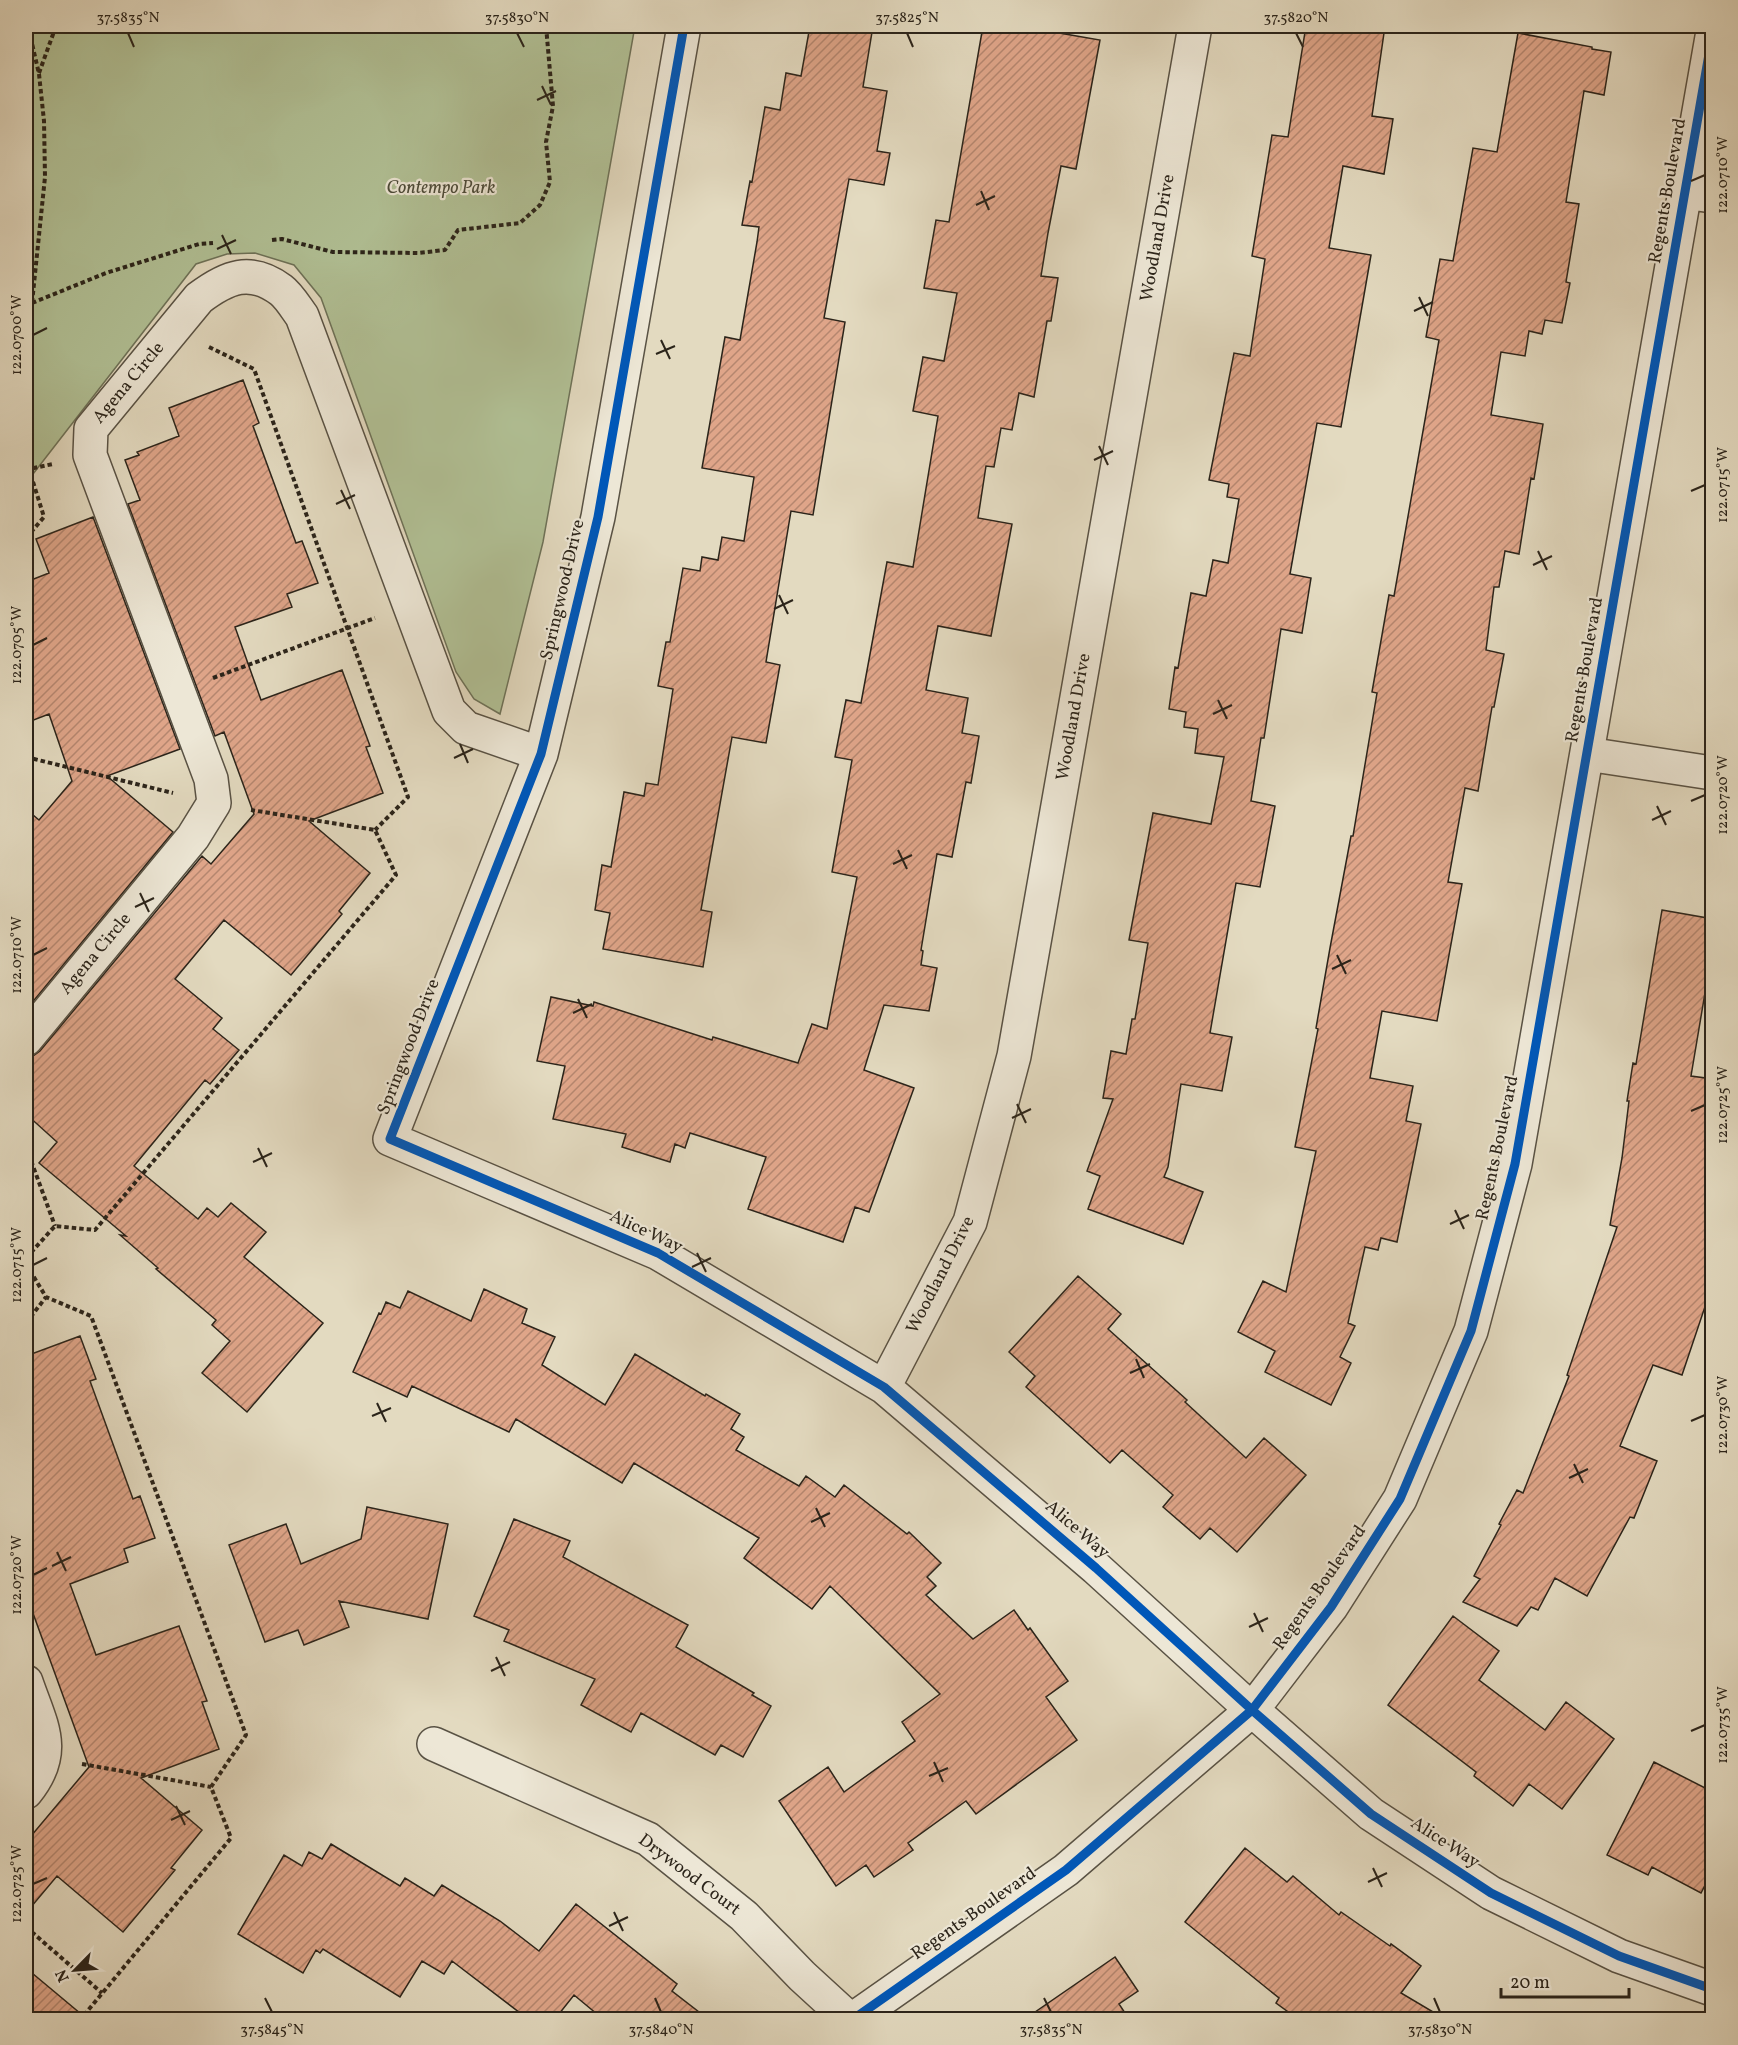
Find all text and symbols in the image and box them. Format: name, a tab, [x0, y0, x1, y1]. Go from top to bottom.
text: 37.5835°N	[96, 8, 160, 29]
text: 37.5830°N	[485, 8, 549, 29]
text: 37.5825°N	[875, 8, 939, 29]
text: 37.5820°N	[1264, 8, 1328, 29]
street label: Regents Boulevard	[1643, 116, 1693, 266]
text: 122.0710°W	[1713, 136, 1734, 214]
street label: Woodland Drive	[1135, 172, 1181, 304]
park label: Contempo Park	[387, 176, 495, 201]
text: 122.0700°W	[7, 295, 28, 375]
street label: Agena Circle	[87, 337, 171, 429]
text: 122.0715°W	[1713, 447, 1734, 523]
street label: Springwood Drive	[535, 517, 591, 663]
street label: Regents Boulevard	[1560, 595, 1610, 745]
text: 122.0705°W	[7, 606, 28, 684]
street label: Woodland Drive	[1051, 651, 1097, 783]
text: 122.0720°W	[1713, 755, 1734, 835]
street label: Agena Circle	[54, 908, 138, 1000]
text: 122.0710°W	[7, 916, 28, 994]
street label: Springwood Drive	[372, 975, 446, 1119]
text: 122.0725°W	[1713, 1066, 1734, 1144]
street label: Regents Boulevard	[1470, 1073, 1526, 1223]
street label: Alice Way	[605, 1204, 687, 1260]
street label: Woodland Drive	[901, 1212, 981, 1338]
text: 122.0715°W	[7, 1227, 28, 1303]
text: 122.0730°W	[1713, 1376, 1734, 1454]
street label: Alice Way	[1039, 1495, 1115, 1565]
street label: Regents Boulevard	[1267, 1520, 1373, 1656]
text: 122.0720°W	[7, 1535, 28, 1615]
text: 122.0735°W	[1713, 1686, 1734, 1764]
street label: Alice Way	[1405, 1811, 1485, 1875]
street label: Drywood Court	[633, 1828, 745, 1922]
text: 122.0725°W	[7, 1845, 28, 1923]
street label: Regents Boulevard	[906, 1861, 1042, 1967]
north arrow	[45, 1940, 105, 2000]
scale bar	[1501, 1961, 1628, 1999]
text: N	[51, 1965, 76, 1985]
text: 20 m	[1510, 1971, 1550, 1996]
text: 37.5845°N	[240, 2020, 304, 2041]
text: 37.5840°N	[628, 2020, 694, 2041]
text: 37.5835°N	[1019, 2020, 1083, 2041]
text: 37.5830°N	[1408, 2020, 1472, 2041]

